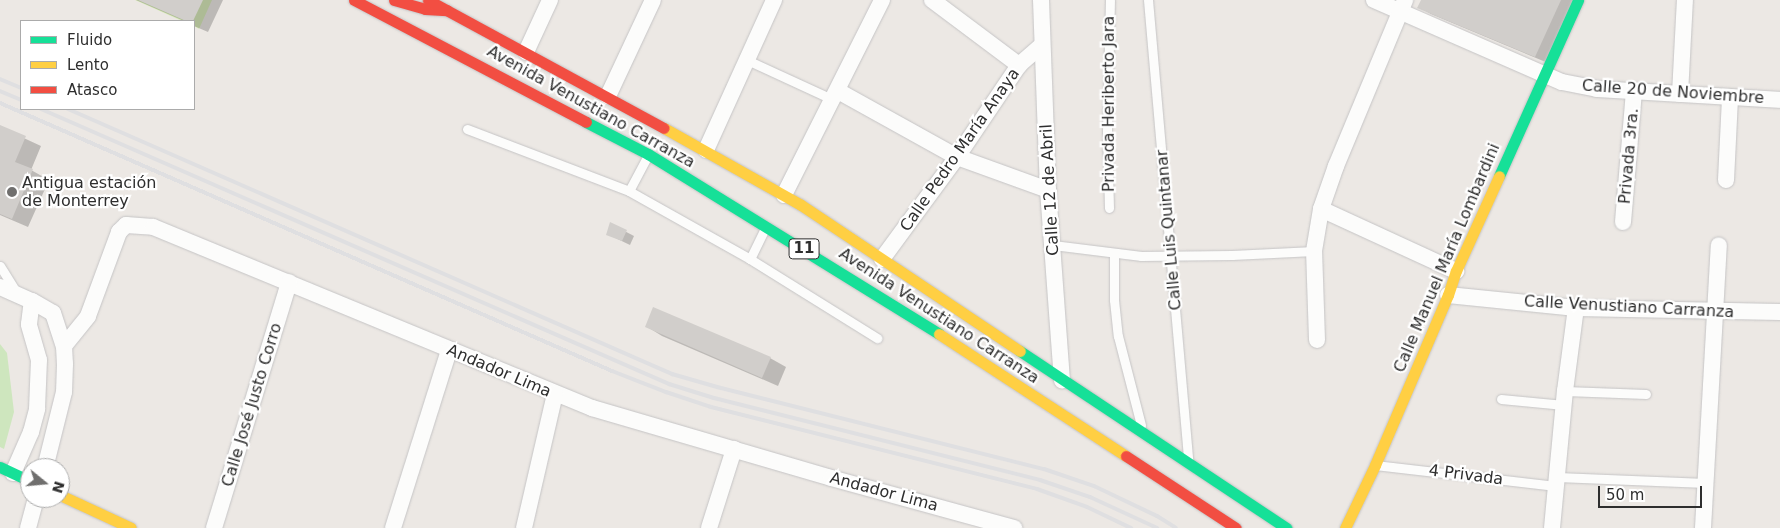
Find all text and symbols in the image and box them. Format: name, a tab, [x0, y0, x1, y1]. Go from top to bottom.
street label: Privada Heriberto Jara	[1099, 16, 1119, 192]
legend	[20, 20, 195, 110]
text: Fluido	[67, 31, 112, 49]
street label: Avenida Venustiano Carranza	[484, 42, 698, 172]
text: Lento	[67, 56, 109, 74]
street label: Calle Pedro María Anaya	[896, 65, 1024, 235]
street label: Calle 20 de Noviembre	[1581, 76, 1765, 108]
text: Atasco	[67, 81, 117, 99]
street label: Privada 3ra.	[1615, 107, 1643, 205]
street label: Calle 12 de Abril	[1037, 124, 1063, 256]
street label: Calle Manuel María Lombardini	[1390, 141, 1504, 375]
street label: Calle Luis Quintanar	[1152, 149, 1186, 311]
place label: Antigua estación de Monterrey	[22, 173, 156, 211]
marker: Antigua estación de Monterrey	[6, 186, 18, 198]
road number: 11	[788, 236, 820, 262]
street label: Avenida Venustiano Carranza	[835, 244, 1043, 388]
street label: Calle Venustiano Carranza	[1523, 292, 1735, 322]
street label: Calle José Justo Corro	[218, 321, 286, 489]
street label: Andador Lima	[444, 340, 554, 402]
north arrow	[20, 458, 70, 508]
street label: 4 Privada	[1428, 461, 1504, 489]
street label: Andador Lima	[828, 468, 940, 516]
scale bar	[1600, 476, 1704, 508]
text: N	[49, 479, 68, 495]
text: 50 m	[1606, 486, 1644, 504]

